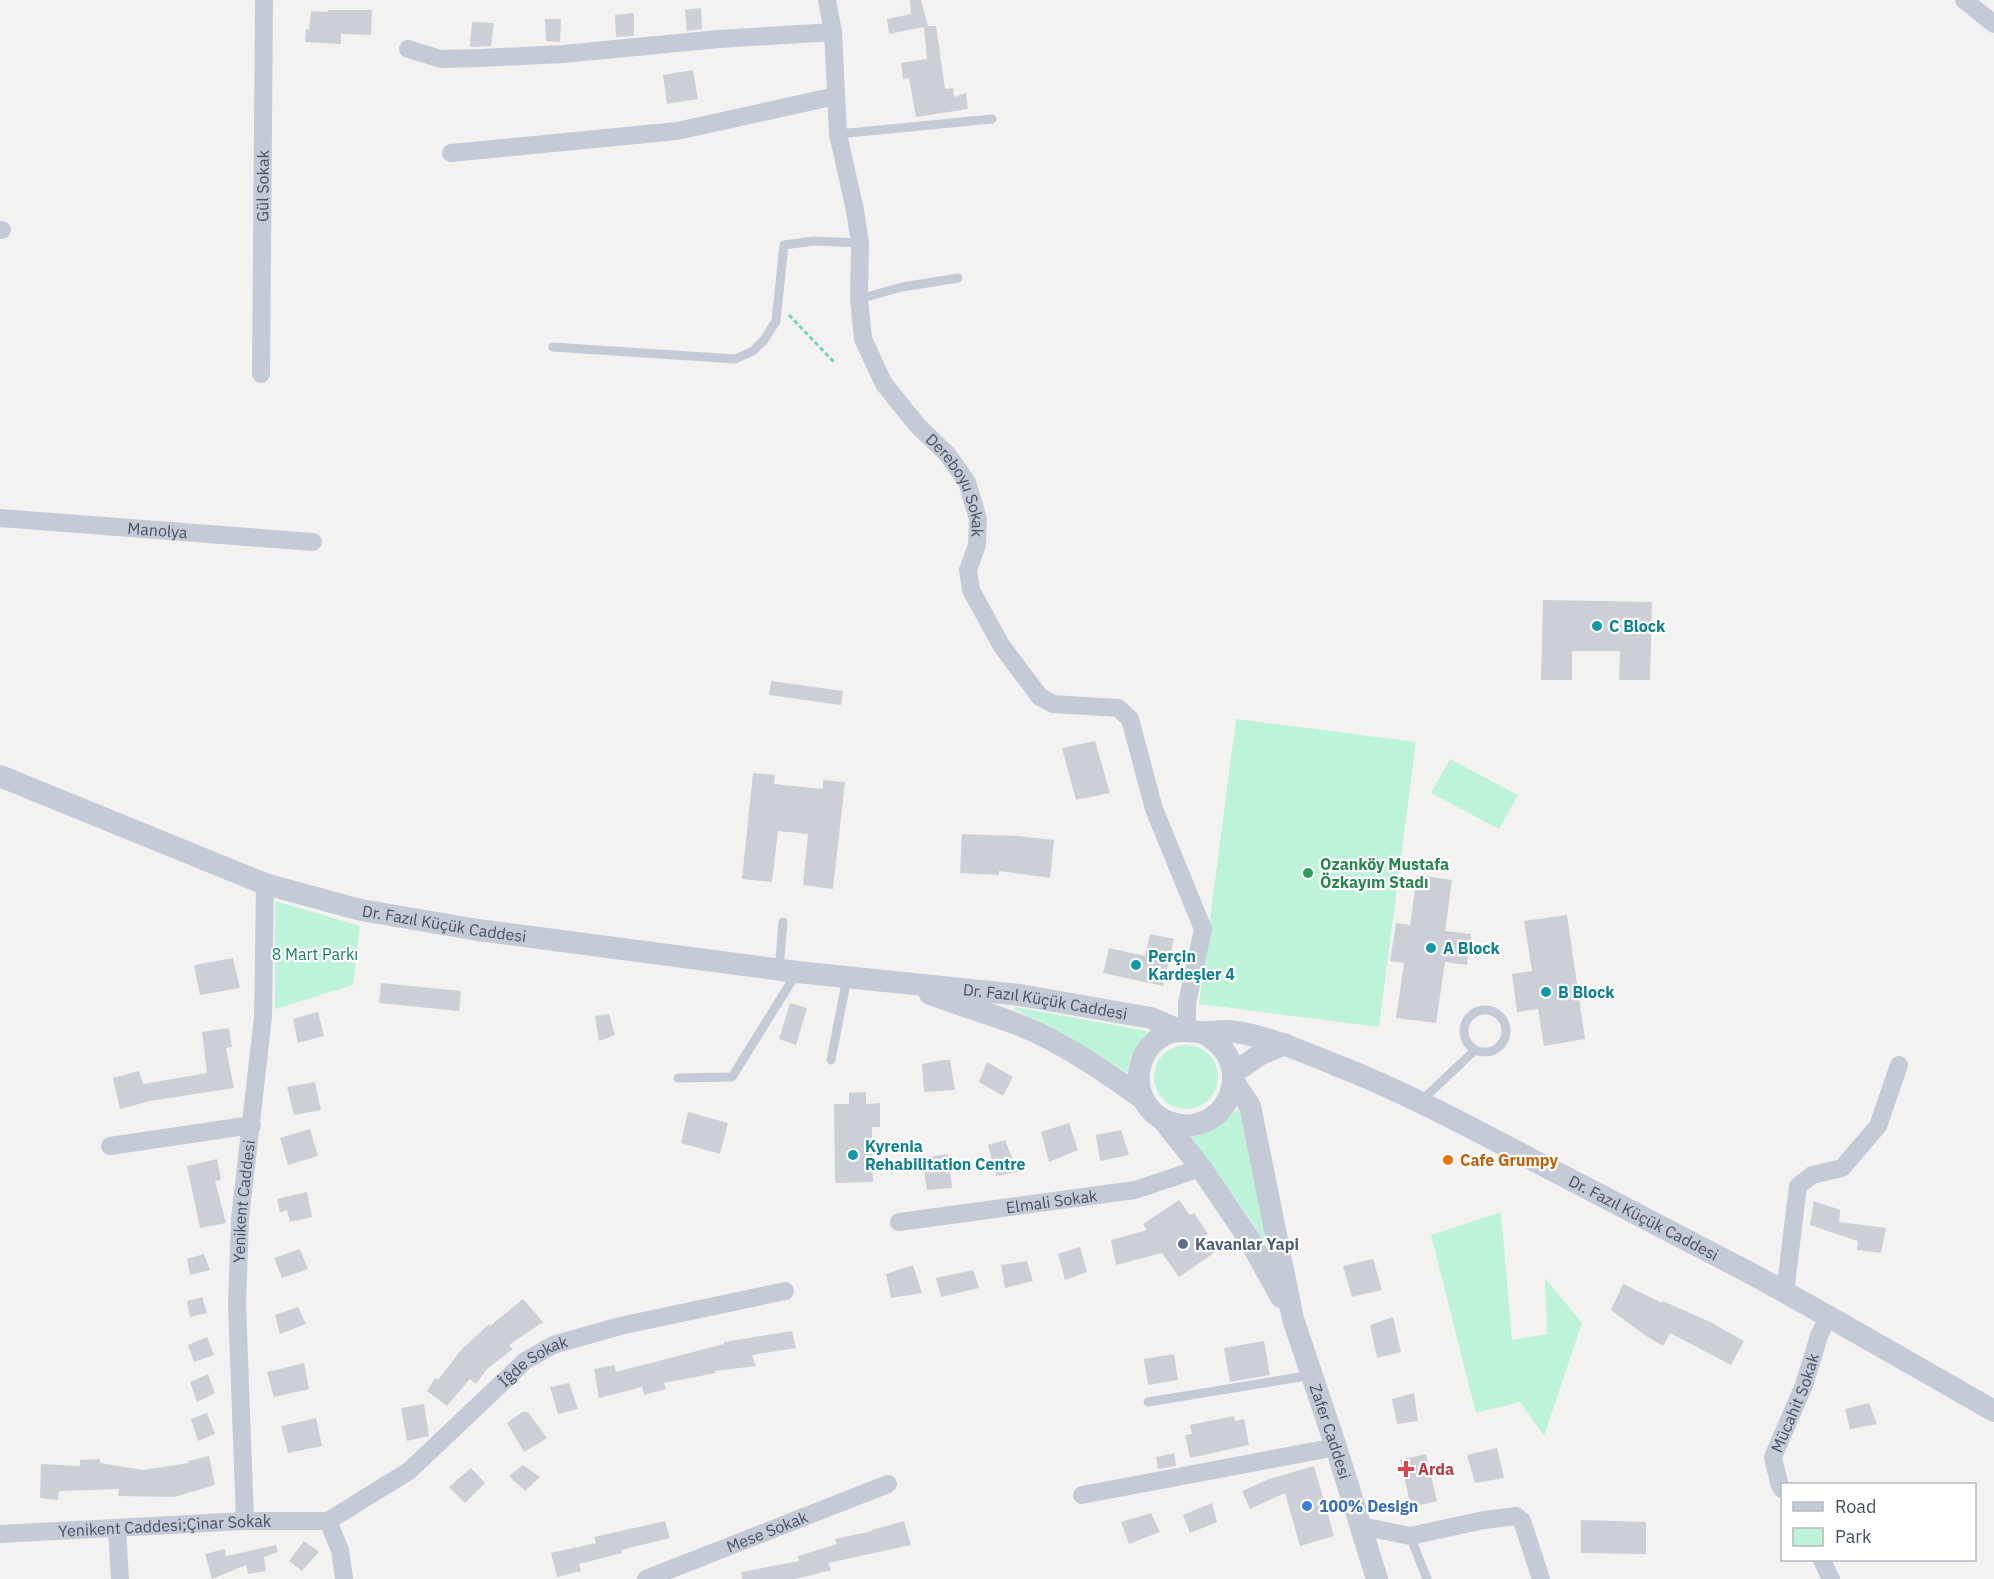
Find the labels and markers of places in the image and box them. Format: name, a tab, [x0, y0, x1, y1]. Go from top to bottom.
place label: C Block	[1609, 616, 1666, 636]
marker: C Block	[1590, 619, 1604, 633]
place label: Ozanköy Mustafa Özkayım Stadı	[1320, 854, 1449, 892]
marker: Ozanköy Mustafa Özkayım Stadı	[1301, 866, 1315, 880]
place label: A Block	[1443, 938, 1501, 958]
marker: A Block	[1424, 941, 1438, 955]
place label: Perçin Kardeşler 4	[1148, 946, 1235, 984]
marker: Perçin Kardeşler 4	[1129, 958, 1143, 972]
place label: B Block	[1558, 982, 1615, 1002]
marker: B Block	[1539, 985, 1553, 999]
place label: Kyrenia Rehabilitation Centre	[865, 1136, 1026, 1174]
marker: Kyrenia Rehabilitation Centre	[846, 1148, 860, 1162]
place label: Cafe Grumpy	[1460, 1150, 1558, 1170]
marker: Cafe Grumpy	[1441, 1153, 1455, 1167]
place label: Kavanlar Yapi	[1195, 1234, 1299, 1254]
marker: Kavanlar Yapi	[1176, 1237, 1190, 1251]
place label: Arda	[1418, 1459, 1454, 1479]
marker: Arda	[1399, 1462, 1413, 1476]
place label: 100% Design	[1319, 1496, 1418, 1516]
marker: 100% Design	[1300, 1499, 1314, 1513]

